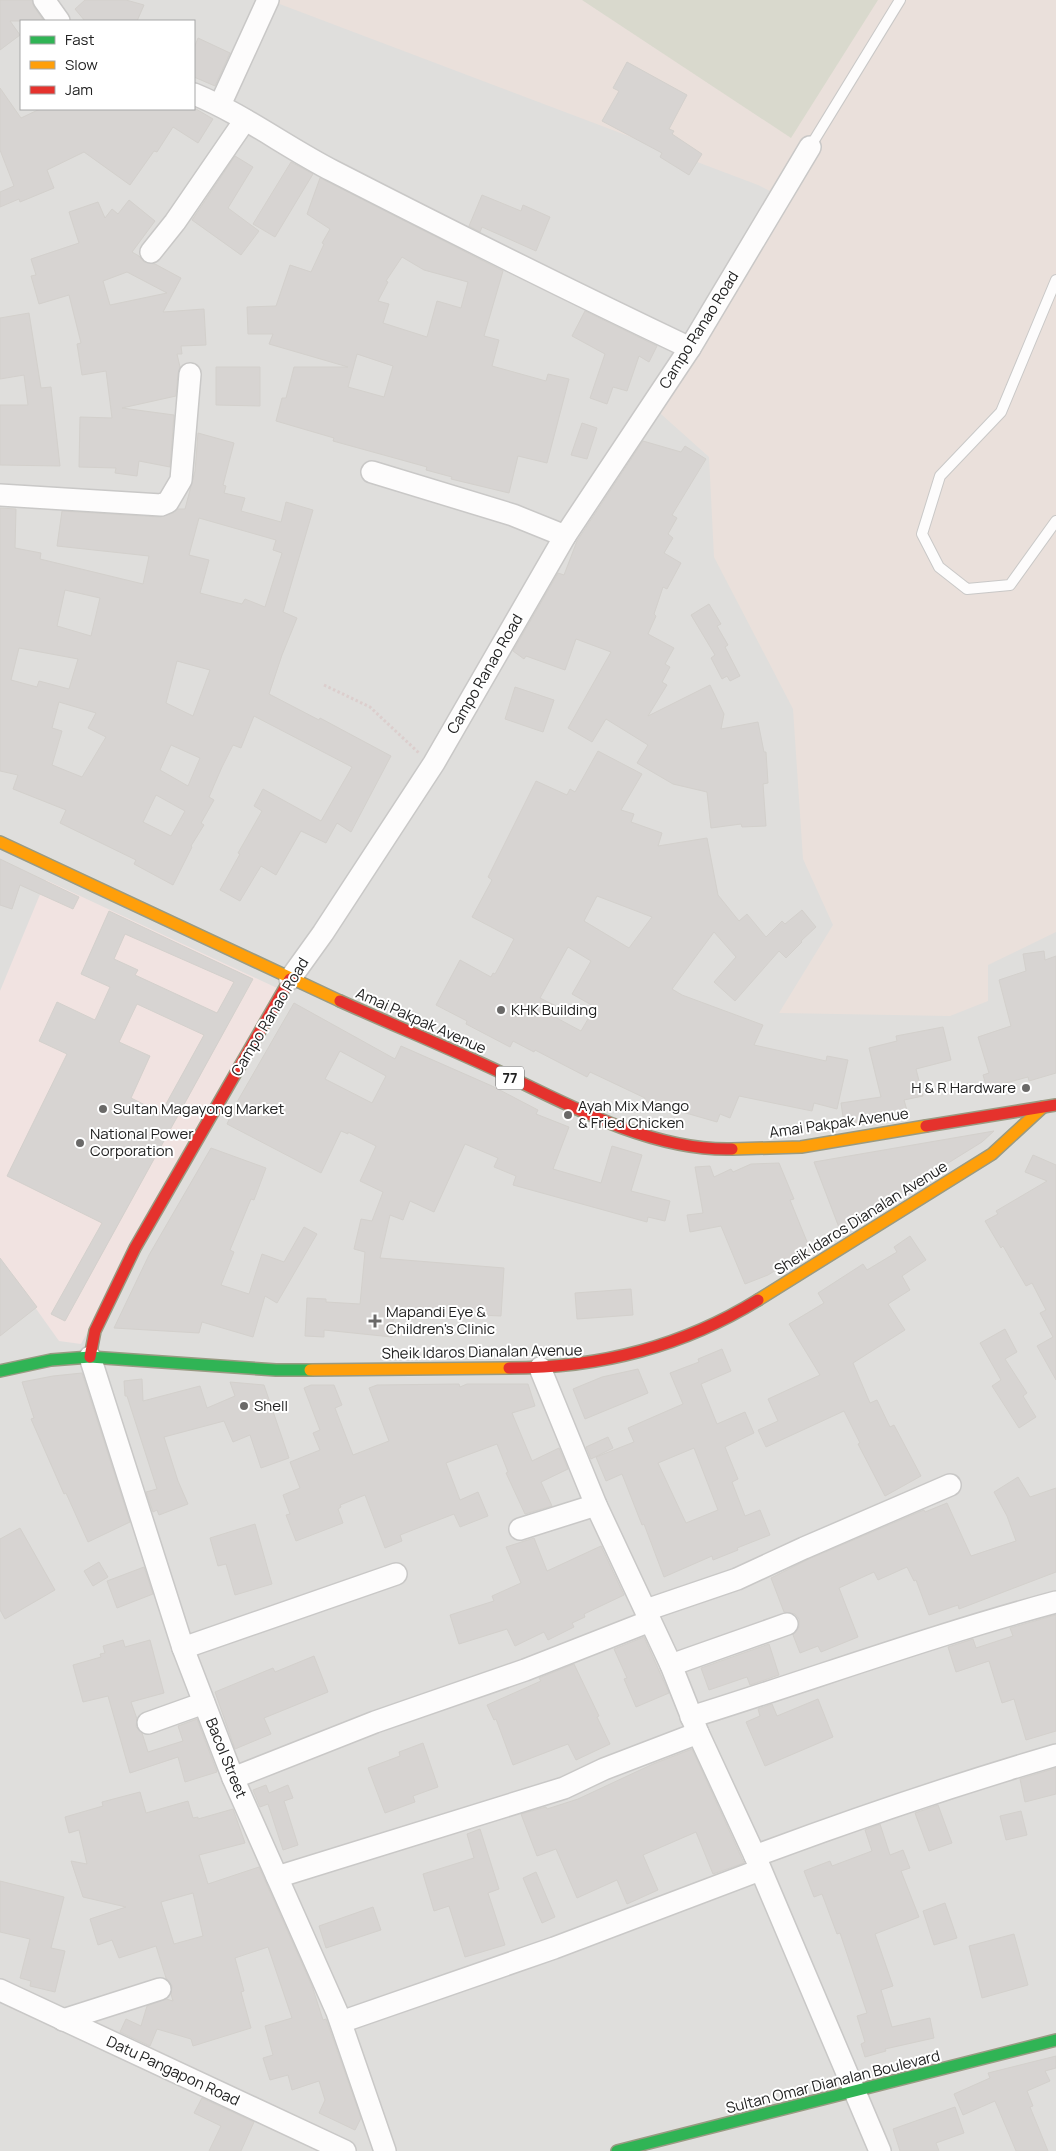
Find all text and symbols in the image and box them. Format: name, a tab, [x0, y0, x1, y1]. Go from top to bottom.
legend	[20, 20, 195, 110]
text: Fast	[65, 29, 94, 50]
text: Slow	[65, 54, 98, 75]
text: Jam	[65, 79, 93, 100]
street label: Campo Ranao Road	[654, 267, 743, 393]
street label: Campo Ranao Road	[442, 610, 527, 737]
street label: Campo Ranao Road	[226, 953, 313, 1080]
street label: Amai Pakpak Avenue	[353, 982, 490, 1059]
place label: KHK Building	[511, 999, 597, 1020]
marker: KHK Building	[495, 1004, 507, 1016]
road number: 77	[496, 1066, 524, 1090]
place label: H & R Hardware	[911, 1077, 1016, 1098]
marker: H & R Hardware	[1020, 1082, 1032, 1094]
place label: Ayah Mix Mango & Fried Chicken	[578, 1095, 689, 1133]
place label: Sultan Magayong Market	[113, 1098, 284, 1119]
street label: Amai Pakpak Avenue	[768, 1102, 910, 1143]
marker: Sultan Magayong Market	[97, 1103, 109, 1115]
marker: Ayah Mix Mango & Fried Chicken	[562, 1109, 574, 1121]
place label: National Power Corporation	[90, 1123, 194, 1161]
marker: National Power Corporation	[74, 1137, 86, 1149]
street label: Sheik Idaros Dianalan Avenue	[770, 1155, 952, 1280]
place label: Mapandi Eye & Children's Clinic	[386, 1301, 495, 1339]
marker: Mapandi Eye & Children's Clinic	[368, 1314, 382, 1328]
street label: Sheik Idaros Dianalan Avenue	[381, 1339, 583, 1364]
place label: Shell	[254, 1395, 288, 1416]
marker: Shell	[238, 1400, 250, 1412]
street label: Bacol Street	[201, 1714, 252, 1801]
street label: Datu Pangapon Road	[103, 2030, 243, 2111]
street label: Sultan Omar Dianalan Boulevard	[724, 2045, 942, 2118]

